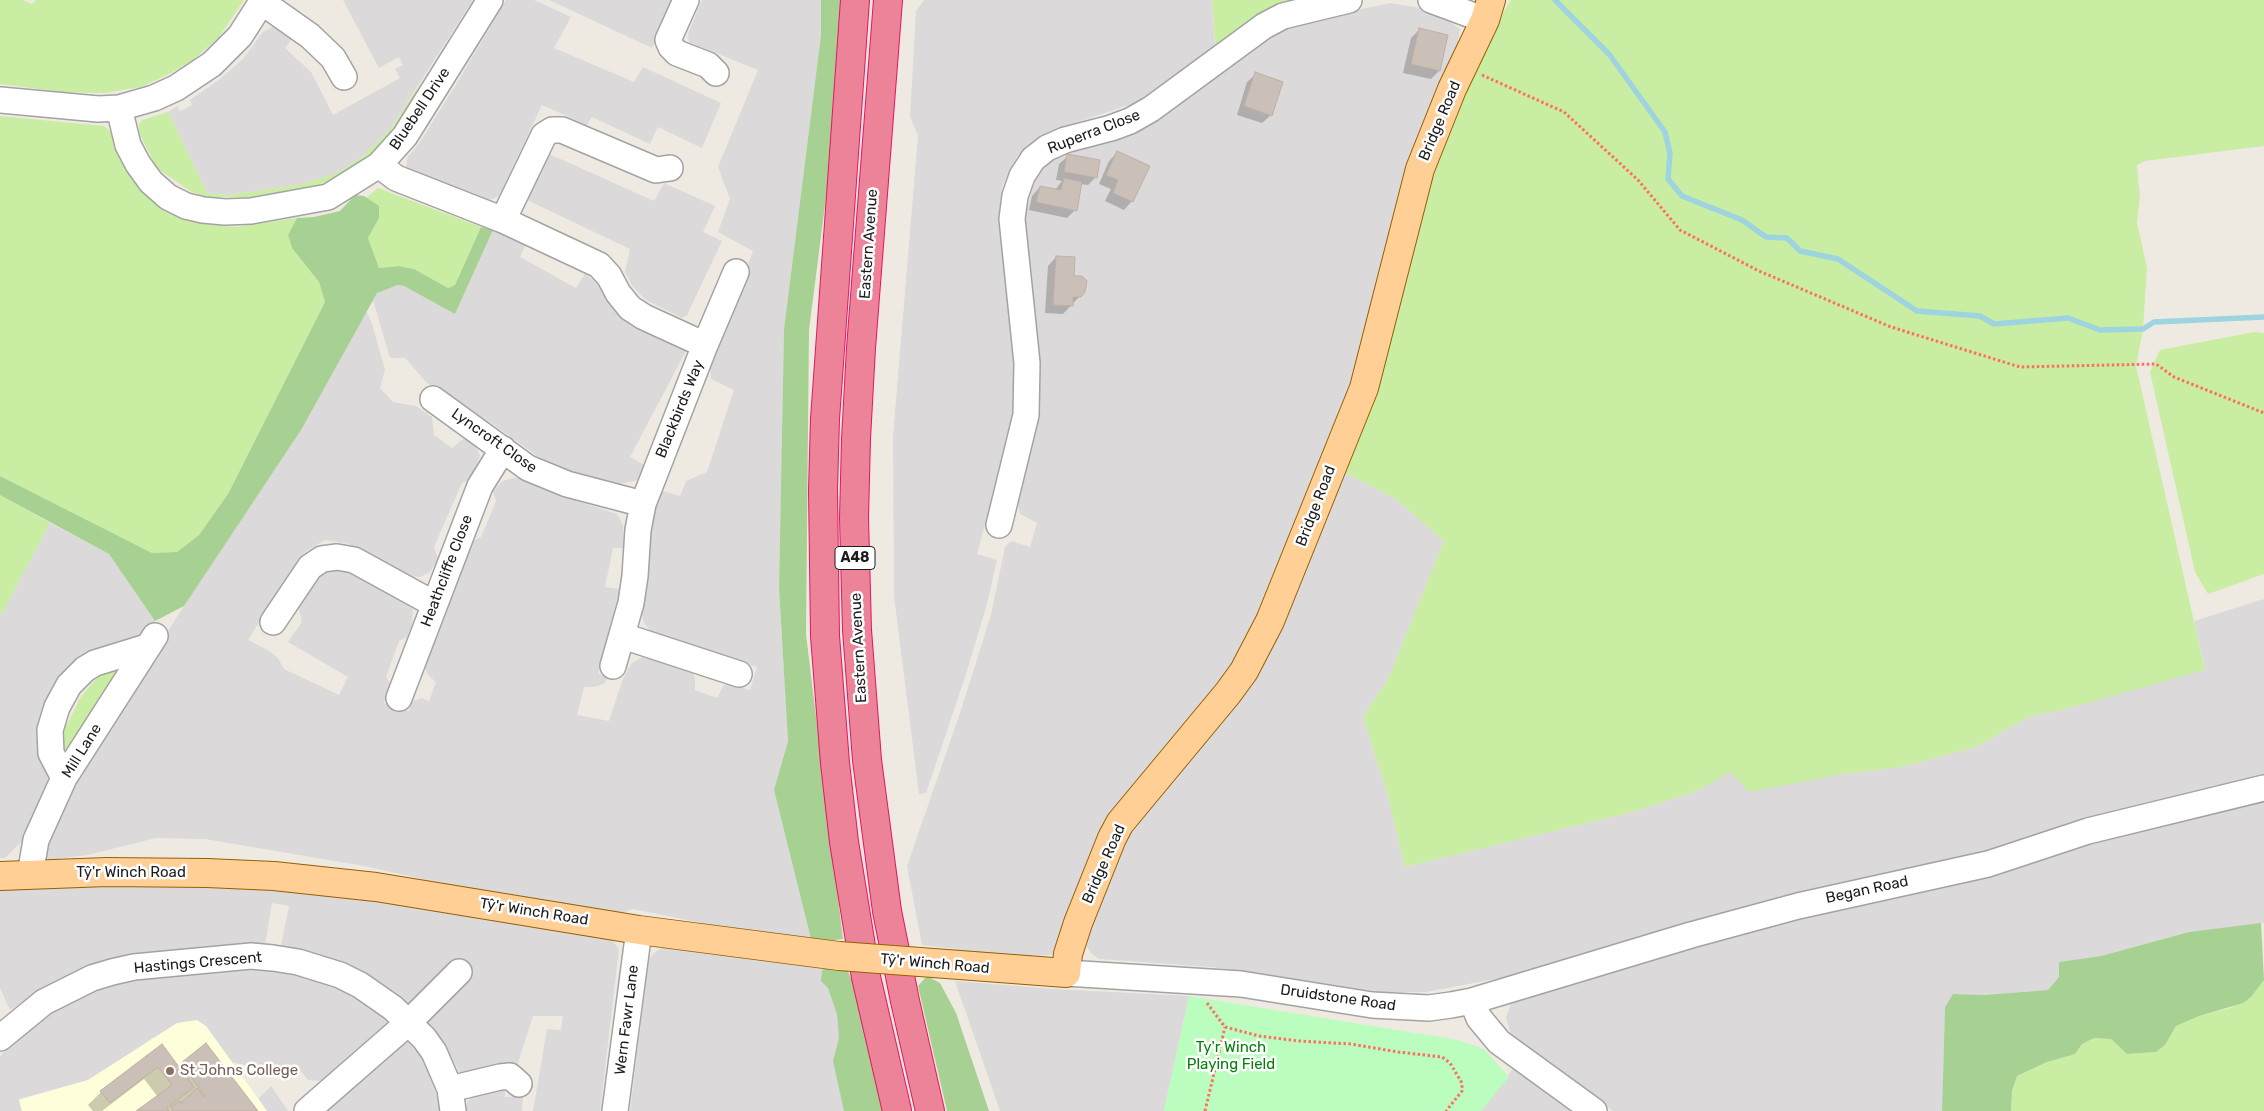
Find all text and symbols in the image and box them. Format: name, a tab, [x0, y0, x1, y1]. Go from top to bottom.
street label: Bluebell Drive	[386, 64, 454, 154]
street label: Bridge Road	[1415, 78, 1465, 164]
street label: Ruperra Close	[1045, 106, 1143, 158]
street label: Eastern Avenue	[856, 188, 882, 300]
street label: Blackbirds Way	[652, 357, 708, 461]
street label: Lyncroft Close	[448, 405, 540, 477]
street label: Bridge Road	[1292, 463, 1340, 549]
street label: Heathcliffe Close	[417, 512, 477, 630]
road number: A48	[835, 546, 875, 570]
street label: Eastern Avenue	[847, 592, 871, 704]
street label: Mill Lane	[58, 720, 106, 782]
street label: Bridge Road	[1079, 822, 1129, 906]
street label: Tŷ'r Winch Road	[76, 864, 186, 882]
street label: Began Road	[1824, 872, 1910, 908]
street label: Tŷ'r Winch Road	[478, 895, 590, 929]
street label: Hastings Crescent	[133, 948, 263, 978]
street label: Tŷ'r Winch Road	[880, 950, 990, 978]
street label: Wern Fawr Lane	[611, 964, 643, 1076]
street label: Druidstone Road	[1279, 981, 1397, 1015]
park label: Ty'r Winch Playing Field	[1187, 1039, 1275, 1074]
place label: St Johns College	[180, 1062, 298, 1080]
marker: St Johns College	[164, 1065, 176, 1077]

